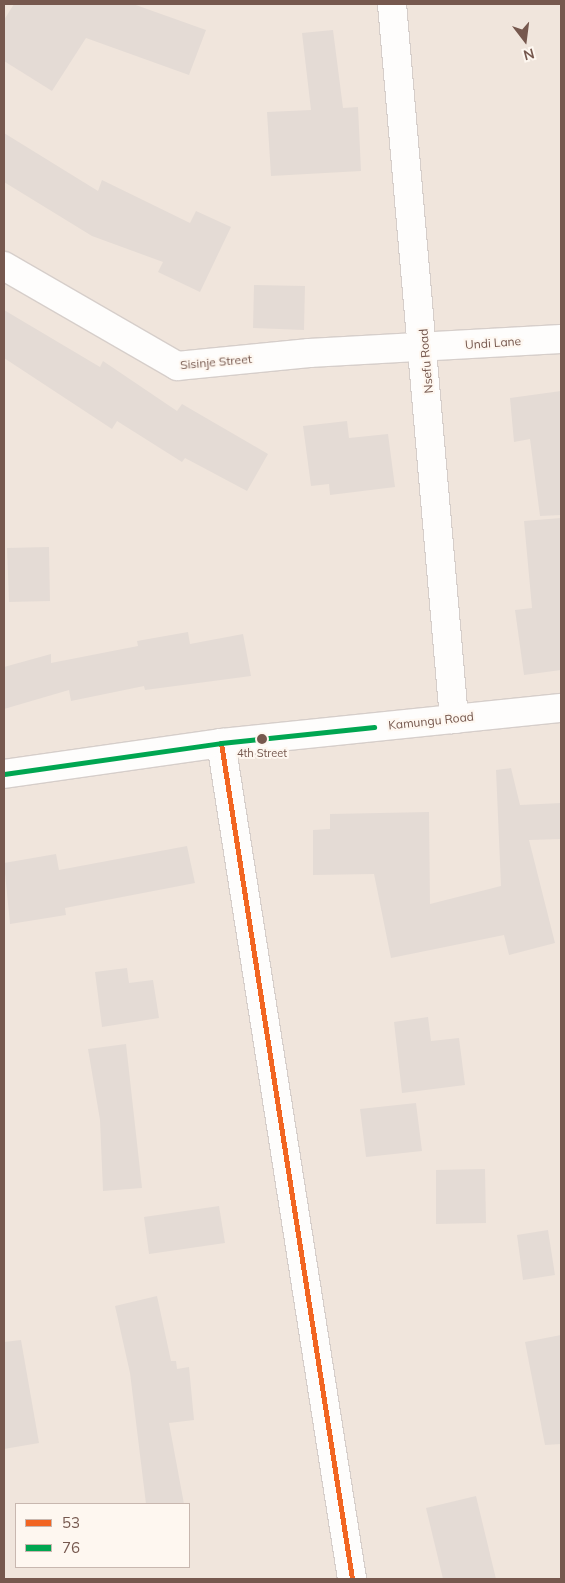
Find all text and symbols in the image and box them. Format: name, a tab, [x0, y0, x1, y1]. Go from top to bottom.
north arrow	[500, 15, 550, 65]
text: N	[521, 44, 536, 65]
street label: Nsefu Road	[416, 328, 436, 394]
street label: Undi Lane	[464, 334, 522, 352]
street label: Sisinje Street	[180, 352, 252, 372]
street label: Kamungu Road	[387, 709, 475, 733]
marker: 4th Street	[257, 734, 267, 744]
place label: 4th Street	[237, 746, 287, 760]
legend	[15, 1503, 190, 1568]
text: 53	[62, 1513, 80, 1532]
text: 76	[62, 1538, 80, 1557]

